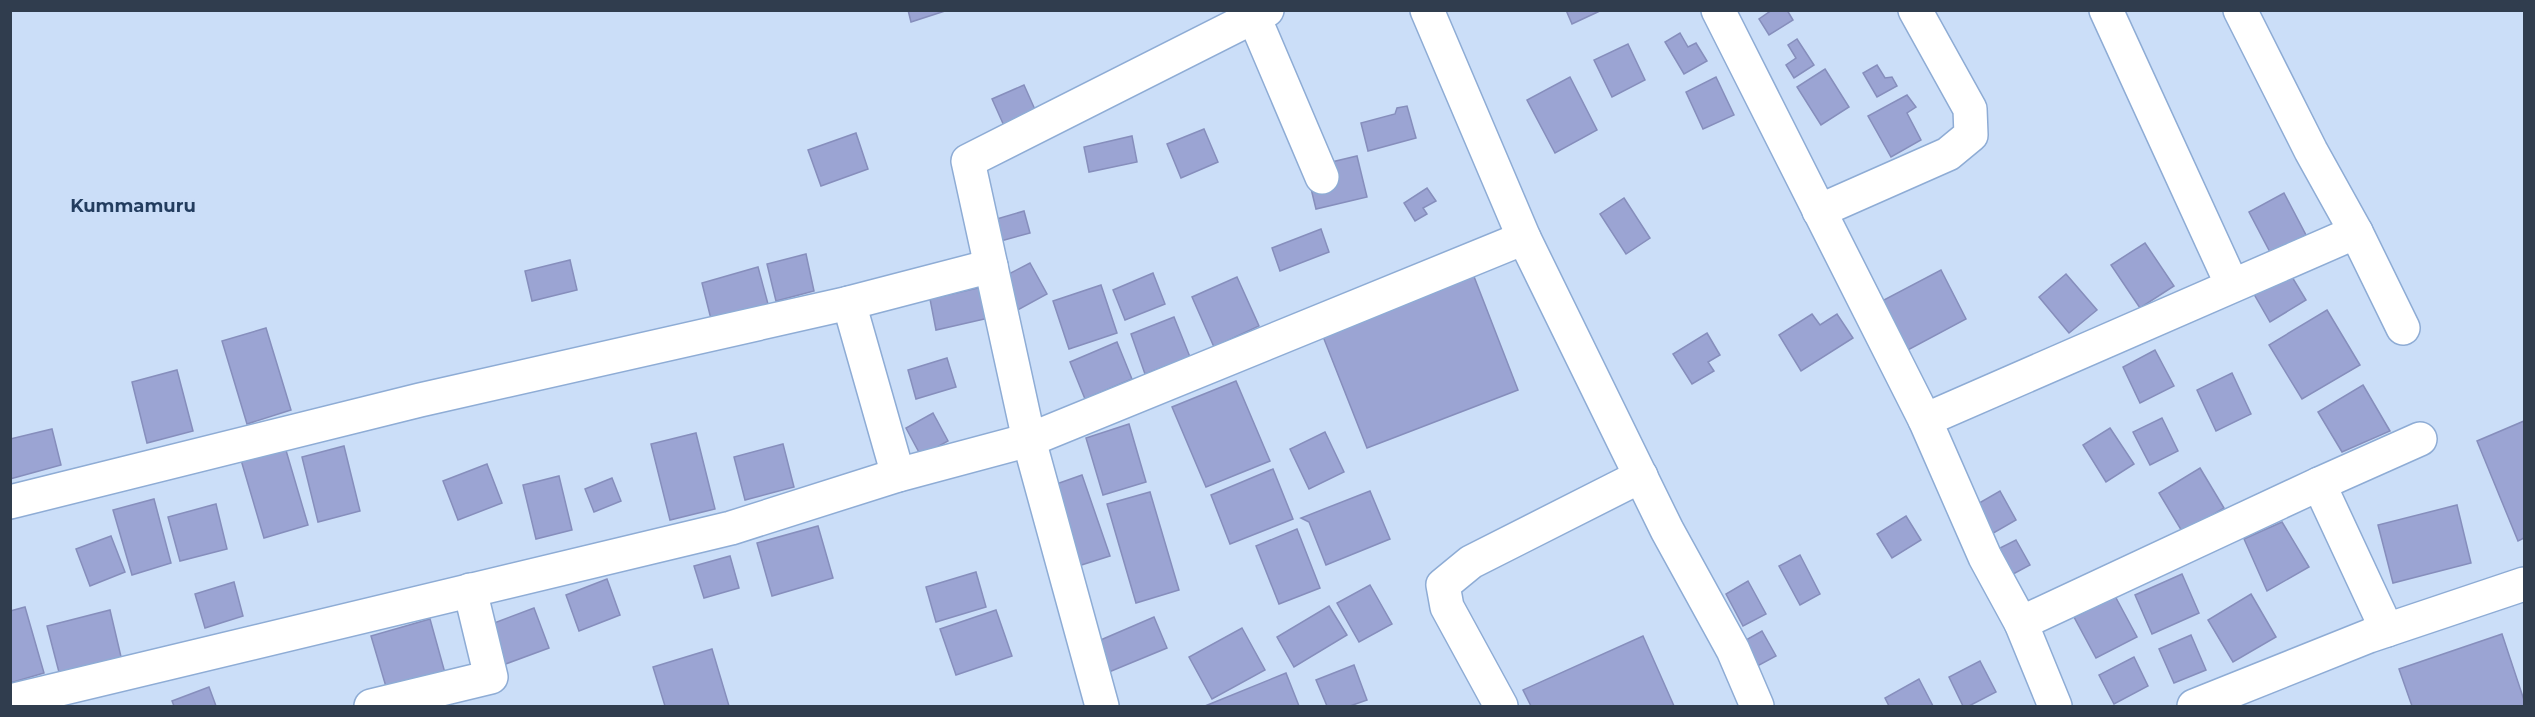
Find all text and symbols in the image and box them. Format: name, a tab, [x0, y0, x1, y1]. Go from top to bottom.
district label: Kummamuru	[70, 195, 196, 217]

